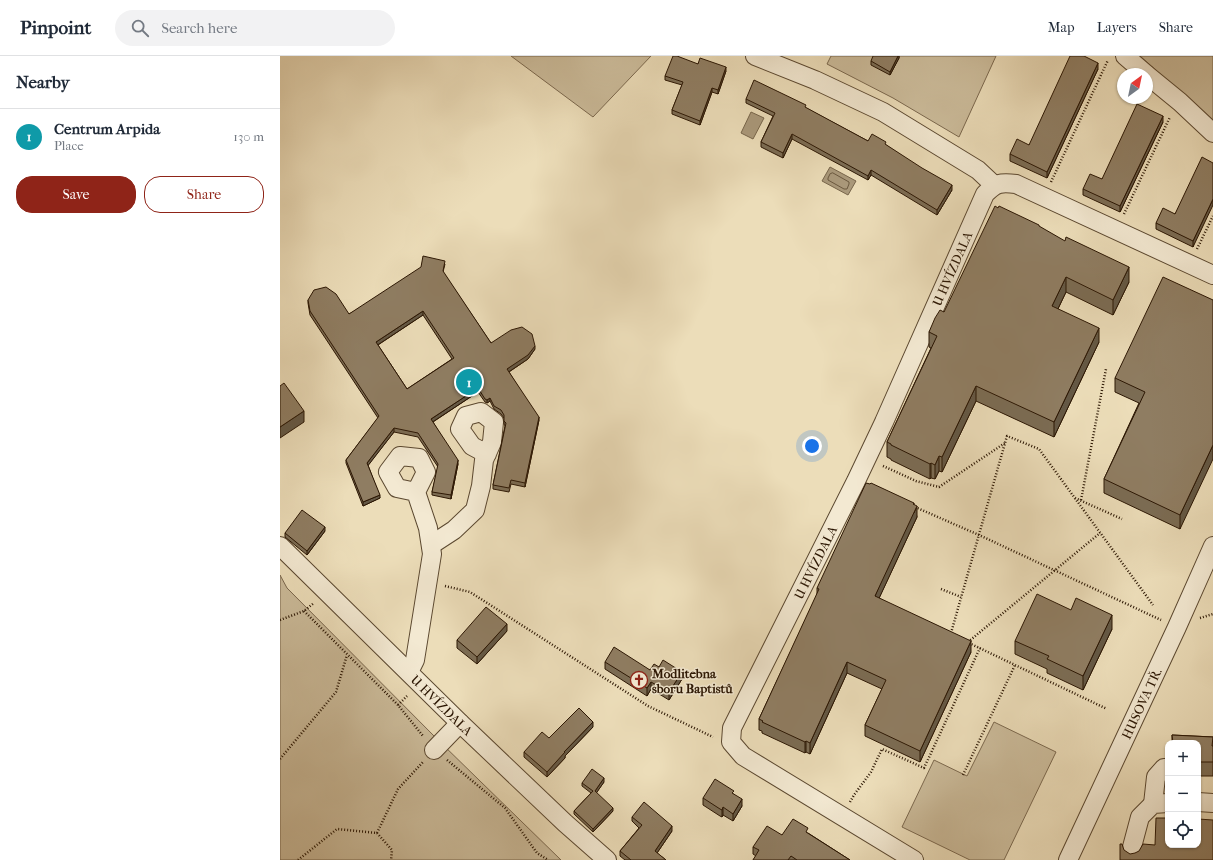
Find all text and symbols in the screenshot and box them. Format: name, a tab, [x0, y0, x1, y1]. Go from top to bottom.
search box	[115, 10, 395, 46]
text: Pinpoint	[20, 17, 91, 39]
icon: search	[129, 17, 151, 39]
text: Search here	[161, 19, 237, 37]
text: Map	[1048, 19, 1075, 36]
text: Layers	[1097, 19, 1137, 36]
text: Share	[1159, 19, 1193, 36]
north arrow	[1117, 68, 1153, 104]
text: Nearby	[16, 72, 70, 92]
text: Centrum Arpida	[54, 120, 160, 138]
text: 1	[27, 129, 31, 144]
text: 130 m	[233, 129, 264, 144]
text: Place	[54, 138, 84, 153]
button: Save	[16, 176, 136, 213]
button: Share	[144, 176, 264, 213]
street label: U HVÍZDALA	[929, 228, 975, 308]
pin: 1	[456, 367, 482, 397]
your location	[802, 436, 822, 456]
street label: U HVÍZDALA	[790, 523, 840, 601]
street label: HUSOVA TŘ.	[1118, 665, 1164, 741]
place label: Modlitebna sboru Baptistů	[651, 666, 733, 697]
church icon: Modlitebna sboru Baptistů	[629, 670, 649, 690]
street label: U HVÍZDALA	[408, 672, 476, 739]
map controls	[1165, 740, 1201, 848]
button: +	[1165, 740, 1201, 776]
button: −	[1165, 776, 1201, 812]
button: locate	[1165, 812, 1201, 848]

